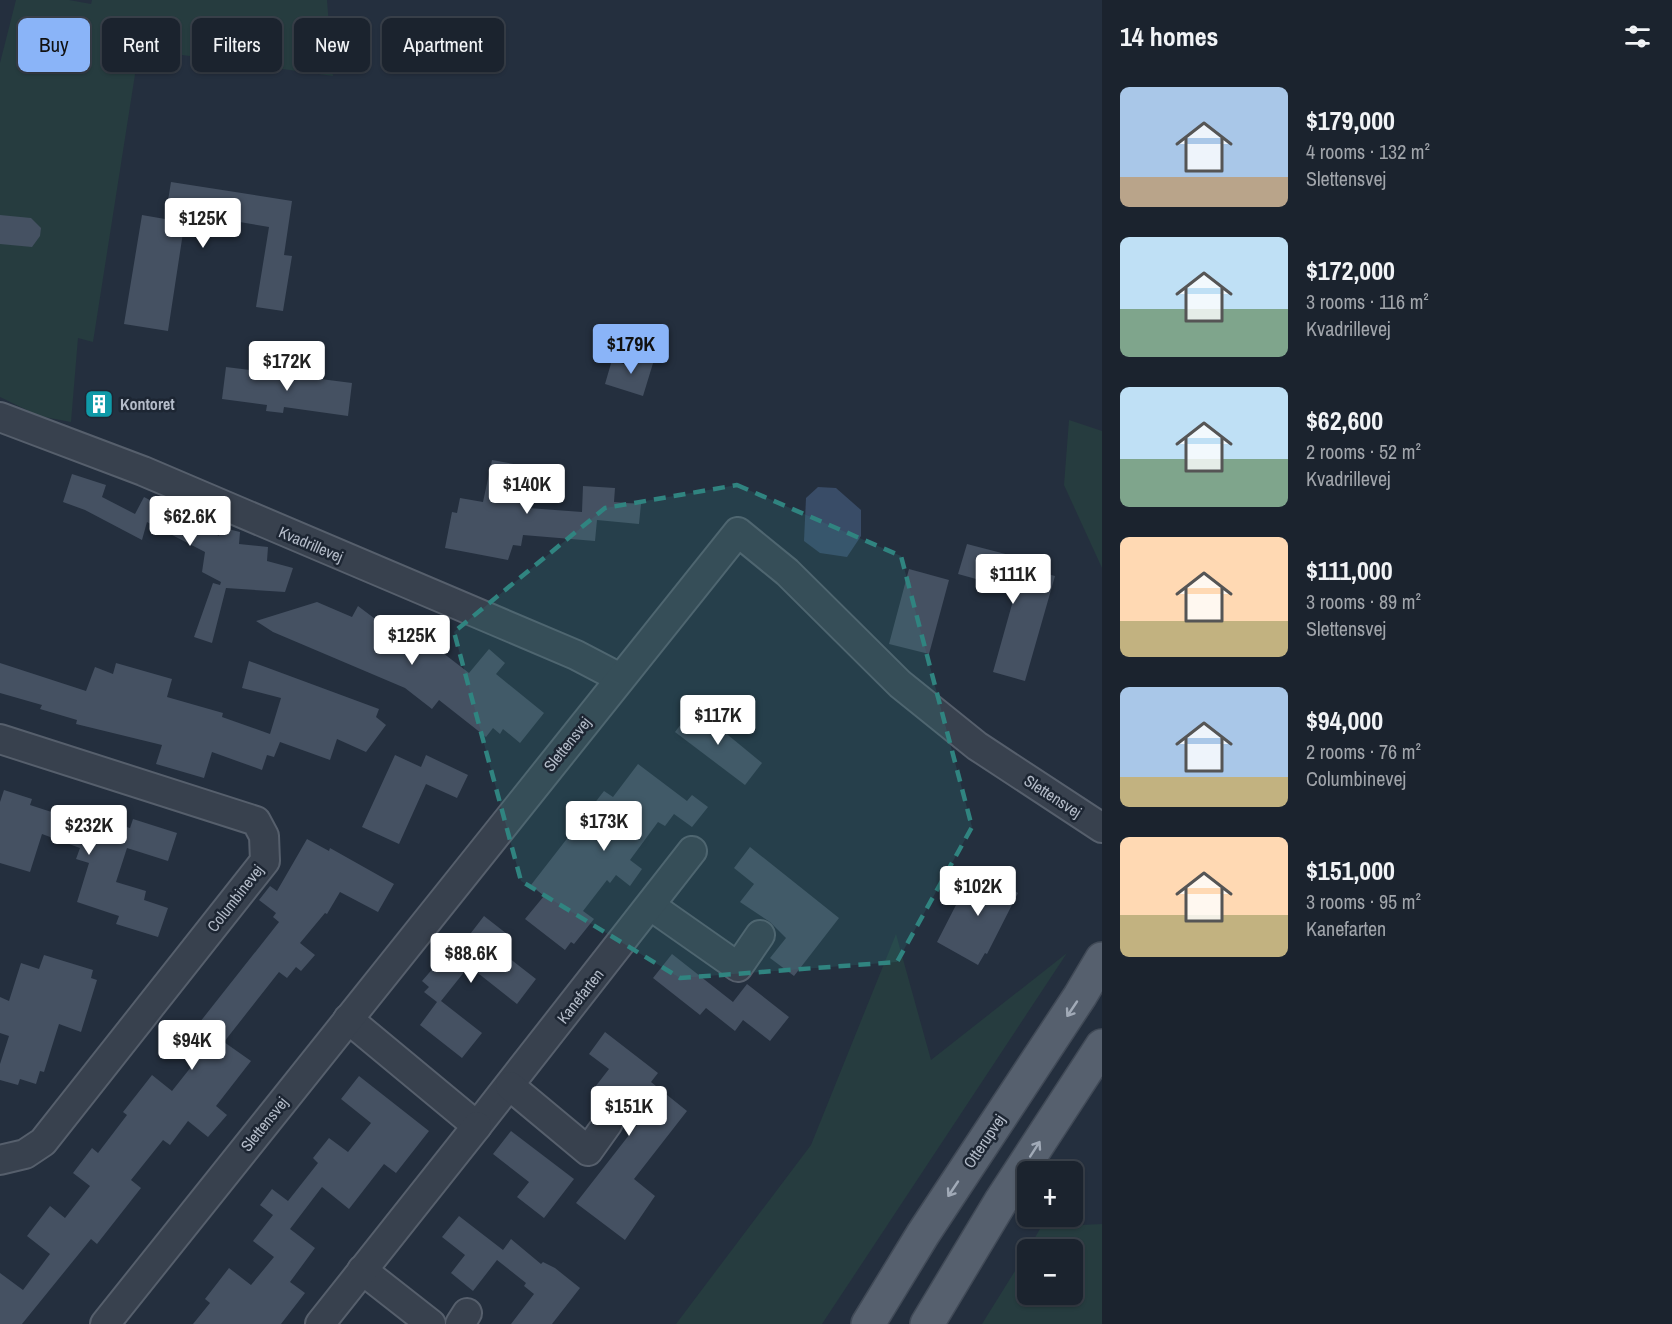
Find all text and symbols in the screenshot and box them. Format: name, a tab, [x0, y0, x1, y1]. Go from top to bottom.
chip: Buy	[18, 18, 90, 72]
chip: Rent	[102, 18, 180, 72]
chip: Filters	[192, 18, 282, 72]
chip: New	[294, 18, 370, 72]
chip: Apartment	[382, 18, 504, 72]
text: 14 homes	[1120, 19, 1218, 54]
icon: filters	[1621, 20, 1654, 53]
text: $179,000	[1306, 103, 1395, 138]
icon: home	[1168, 111, 1240, 183]
text: 4 rooms · 132 m²	[1306, 138, 1430, 165]
text: Slettensvej	[1306, 165, 1386, 192]
pin: $125K	[161, 198, 245, 249]
text: $125K	[179, 204, 227, 231]
text: $172,000	[1306, 253, 1395, 288]
icon: home	[1168, 261, 1240, 333]
text: 3 rooms · 116 m²	[1306, 288, 1429, 315]
text: Kvadrillevej	[1306, 315, 1391, 342]
pin: $179K	[589, 324, 673, 375]
text: $179K	[607, 330, 655, 357]
pin: $172K	[245, 341, 329, 392]
text: $172K	[263, 347, 311, 374]
building icon: Kontoret	[83, 388, 115, 420]
place label: Kontoret	[120, 393, 175, 415]
text: $62,600	[1306, 403, 1383, 438]
icon: home	[1168, 411, 1240, 483]
text: 2 rooms · 52 m²	[1306, 438, 1421, 465]
pin: $140K	[485, 464, 569, 515]
text: Kvadrillevej	[1306, 465, 1391, 492]
text: $140K	[503, 470, 551, 497]
pin: $62.6K	[141, 496, 239, 547]
text: $62.6K	[164, 502, 216, 529]
street label: Kvadrillevej	[275, 521, 347, 567]
text: $111,000	[1306, 553, 1393, 588]
pin: $111K	[971, 554, 1055, 605]
text: $111K	[990, 560, 1036, 587]
icon: home	[1168, 561, 1240, 633]
text: 3 rooms · 89 m²	[1306, 588, 1421, 615]
pin: $125K	[370, 615, 454, 666]
text: Slettensvej	[1306, 615, 1386, 642]
text: $125K	[388, 621, 436, 648]
pin: $117K	[676, 695, 760, 746]
text: $117K	[694, 701, 742, 728]
text: $94,000	[1306, 703, 1383, 738]
icon: home	[1168, 711, 1240, 783]
street label: Slettensvej	[538, 712, 596, 776]
text: 2 rooms · 76 m²	[1306, 738, 1421, 765]
text: Columbinevej	[1306, 765, 1406, 792]
street label: Slettensvej	[1020, 769, 1086, 823]
pin: $173K	[562, 801, 646, 852]
pin: $232K	[47, 805, 131, 856]
text: $173K	[580, 807, 628, 834]
text: $232K	[65, 811, 113, 838]
text: $151,000	[1306, 853, 1395, 888]
street label: Columbinevej	[202, 860, 268, 936]
icon: home	[1168, 861, 1240, 933]
pin: $102K	[936, 866, 1020, 917]
text: $102K	[954, 872, 1002, 899]
text: 3 rooms · 95 m²	[1306, 888, 1421, 915]
text: Kanefarten	[1306, 915, 1386, 942]
pin: $88.6K	[422, 933, 520, 984]
text: $88.6K	[445, 939, 497, 966]
street label: Kanefarten	[552, 964, 608, 1028]
one-way arrow	[1066, 1001, 1078, 1017]
pin: $94K	[156, 1020, 228, 1071]
text: $94K	[172, 1026, 212, 1053]
pin: $151K	[587, 1086, 671, 1137]
street label: Slettensvej	[235, 1092, 293, 1156]
text: $151K	[605, 1092, 653, 1119]
street label: Otterupvej	[958, 1110, 1010, 1172]
one-way arrow	[1029, 1141, 1041, 1158]
map controls	[1017, 1161, 1083, 1305]
button: +	[1017, 1161, 1083, 1227]
one-way arrow	[946, 1181, 959, 1198]
button: −	[1017, 1239, 1083, 1305]

